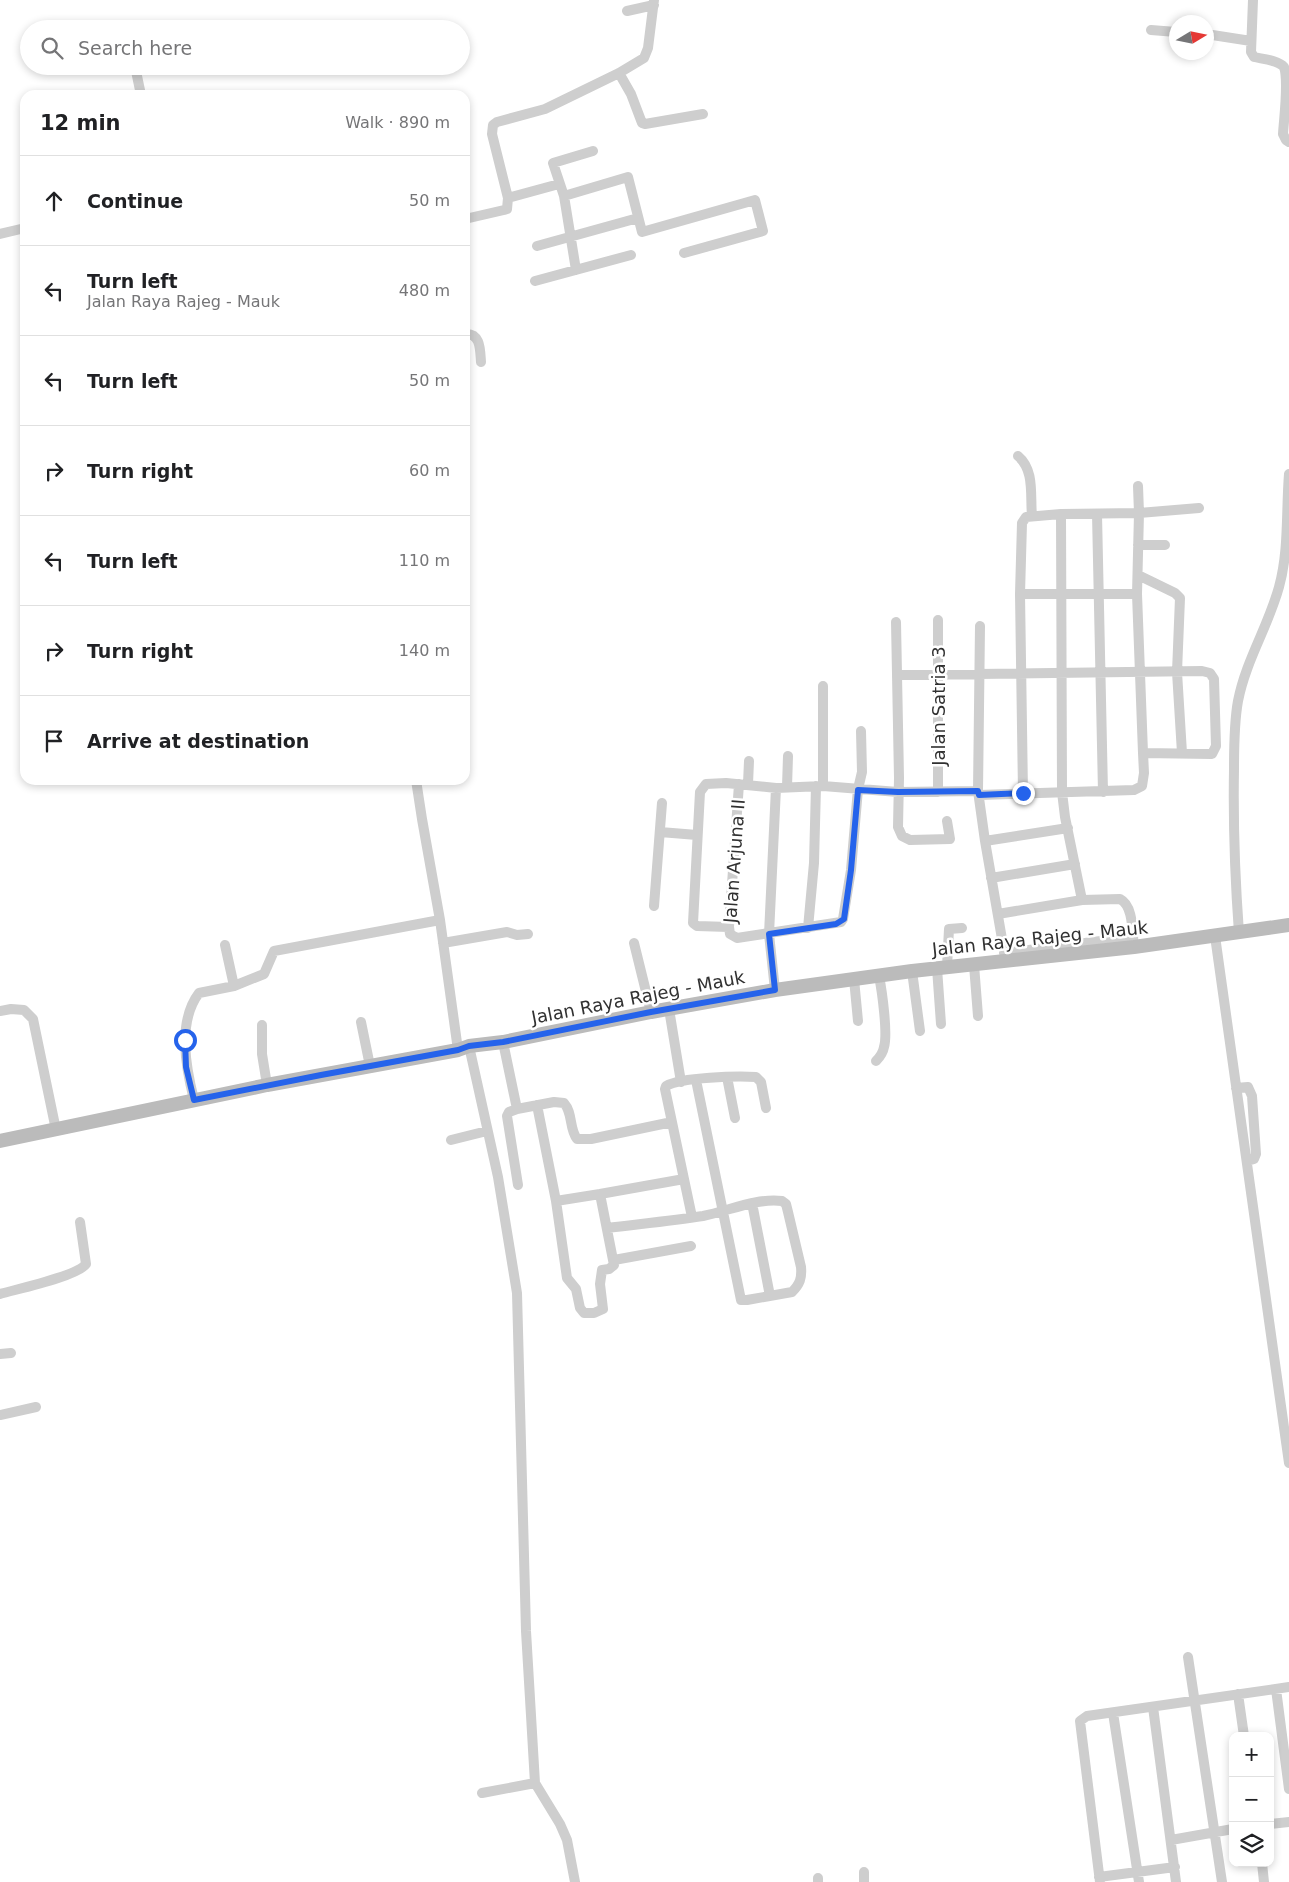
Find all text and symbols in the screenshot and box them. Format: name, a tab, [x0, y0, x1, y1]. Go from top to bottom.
north arrow	[1169, 15, 1214, 60]
search box	[20, 20, 470, 75]
icon: search	[38, 34, 66, 62]
text: Search here	[78, 37, 192, 59]
text: 12 min	[40, 111, 121, 135]
text: Walk · 890 m	[345, 113, 450, 132]
icon: ahead	[40, 187, 68, 215]
text: Continue	[87, 190, 183, 212]
text: 50 m	[409, 191, 450, 210]
text: Turn left	[87, 270, 178, 292]
icon: left	[40, 277, 68, 305]
text: 480 m	[399, 281, 450, 300]
text: Jalan Raya Rajeg - Mauk	[87, 292, 280, 311]
icon: left	[40, 367, 68, 395]
text: Turn left	[87, 370, 178, 392]
text: 50 m	[409, 371, 450, 390]
icon: right	[40, 457, 68, 485]
text: Turn right	[87, 460, 193, 482]
text: 60 m	[409, 461, 450, 480]
icon: left	[40, 547, 68, 575]
text: Turn left	[87, 550, 178, 572]
text: 110 m	[399, 551, 450, 570]
icon: right	[40, 637, 68, 665]
text: Turn right	[87, 640, 193, 662]
text: 140 m	[399, 641, 450, 660]
street label: Jalan Satria 3	[928, 646, 949, 767]
icon: arrive	[40, 727, 68, 755]
text: Arrive at destination	[87, 730, 309, 752]
route end	[1012, 782, 1035, 805]
street label: Jalan Arjuna II	[719, 798, 749, 925]
street label: Jalan Raya Rajeg - Mauk	[930, 916, 1150, 960]
street label: Jalan Raya Rajeg - Mauk	[528, 966, 747, 1028]
route start	[174, 1029, 197, 1052]
map controls	[1229, 1732, 1274, 1867]
button: +	[1229, 1732, 1274, 1777]
button: −	[1229, 1777, 1274, 1822]
button: layers	[1229, 1822, 1274, 1867]

